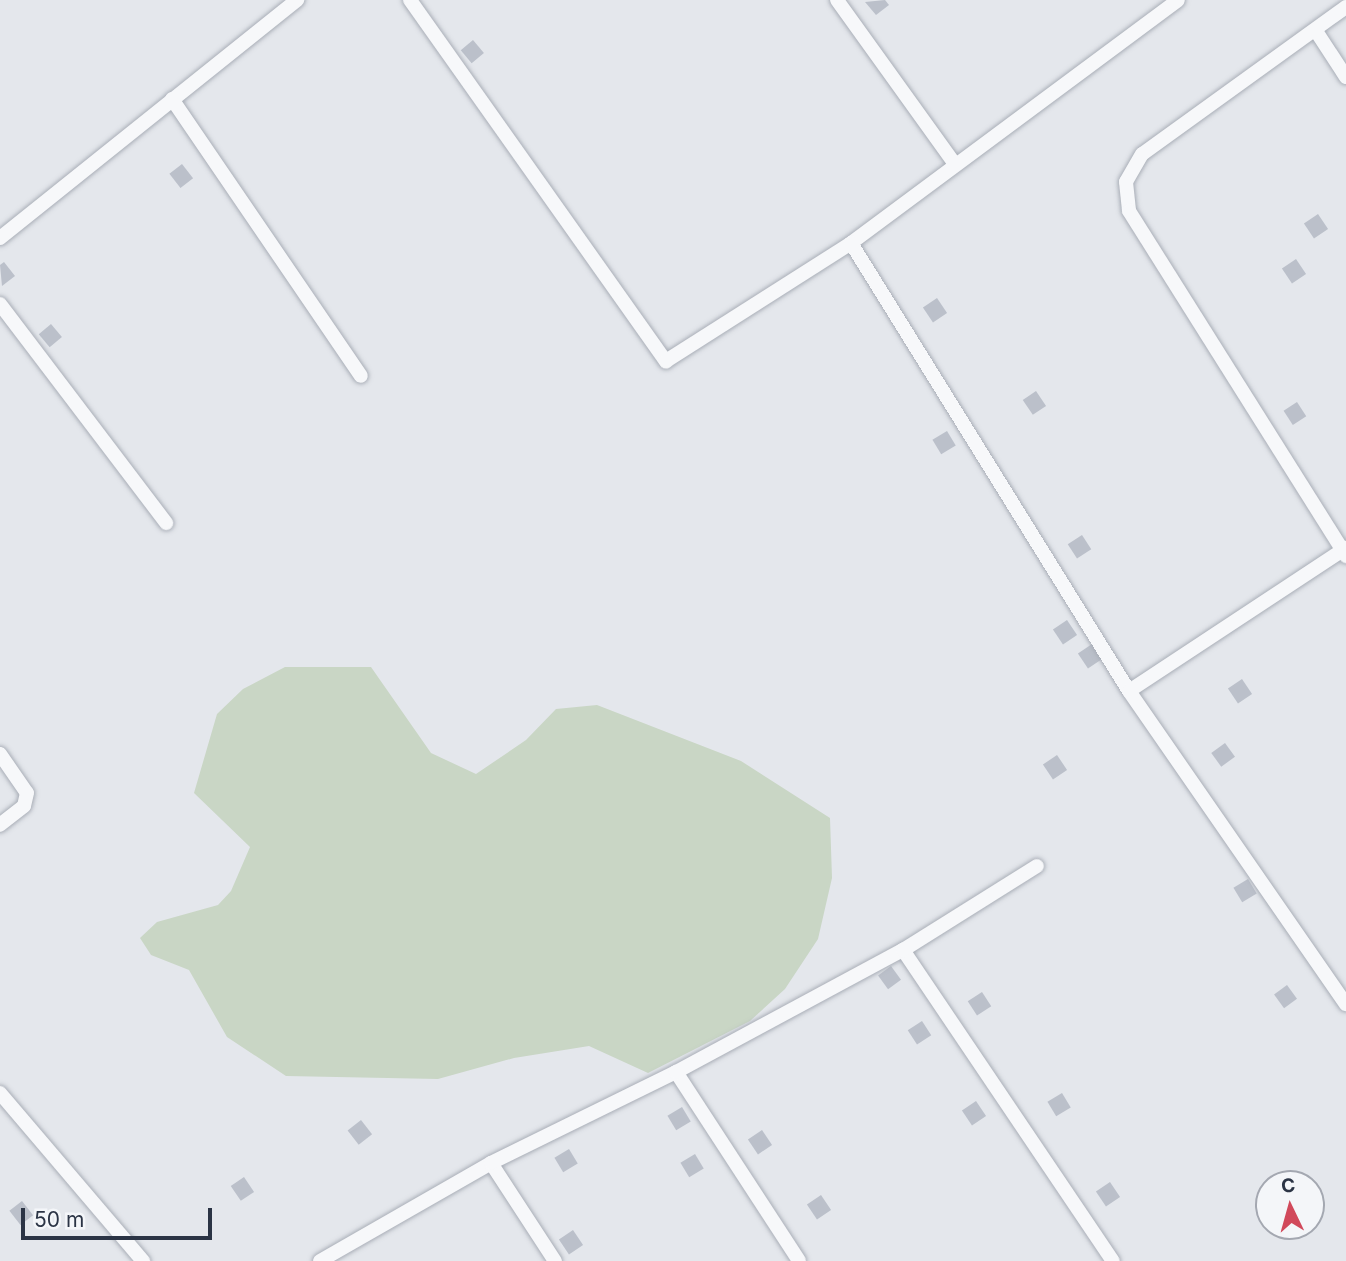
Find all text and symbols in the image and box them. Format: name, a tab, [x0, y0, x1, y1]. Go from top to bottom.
north arrow	[1255, 1170, 1325, 1240]
text: С	[1280, 1174, 1296, 1198]
scale bar	[24, 1194, 215, 1238]
text: 50 m	[34, 1207, 84, 1232]

